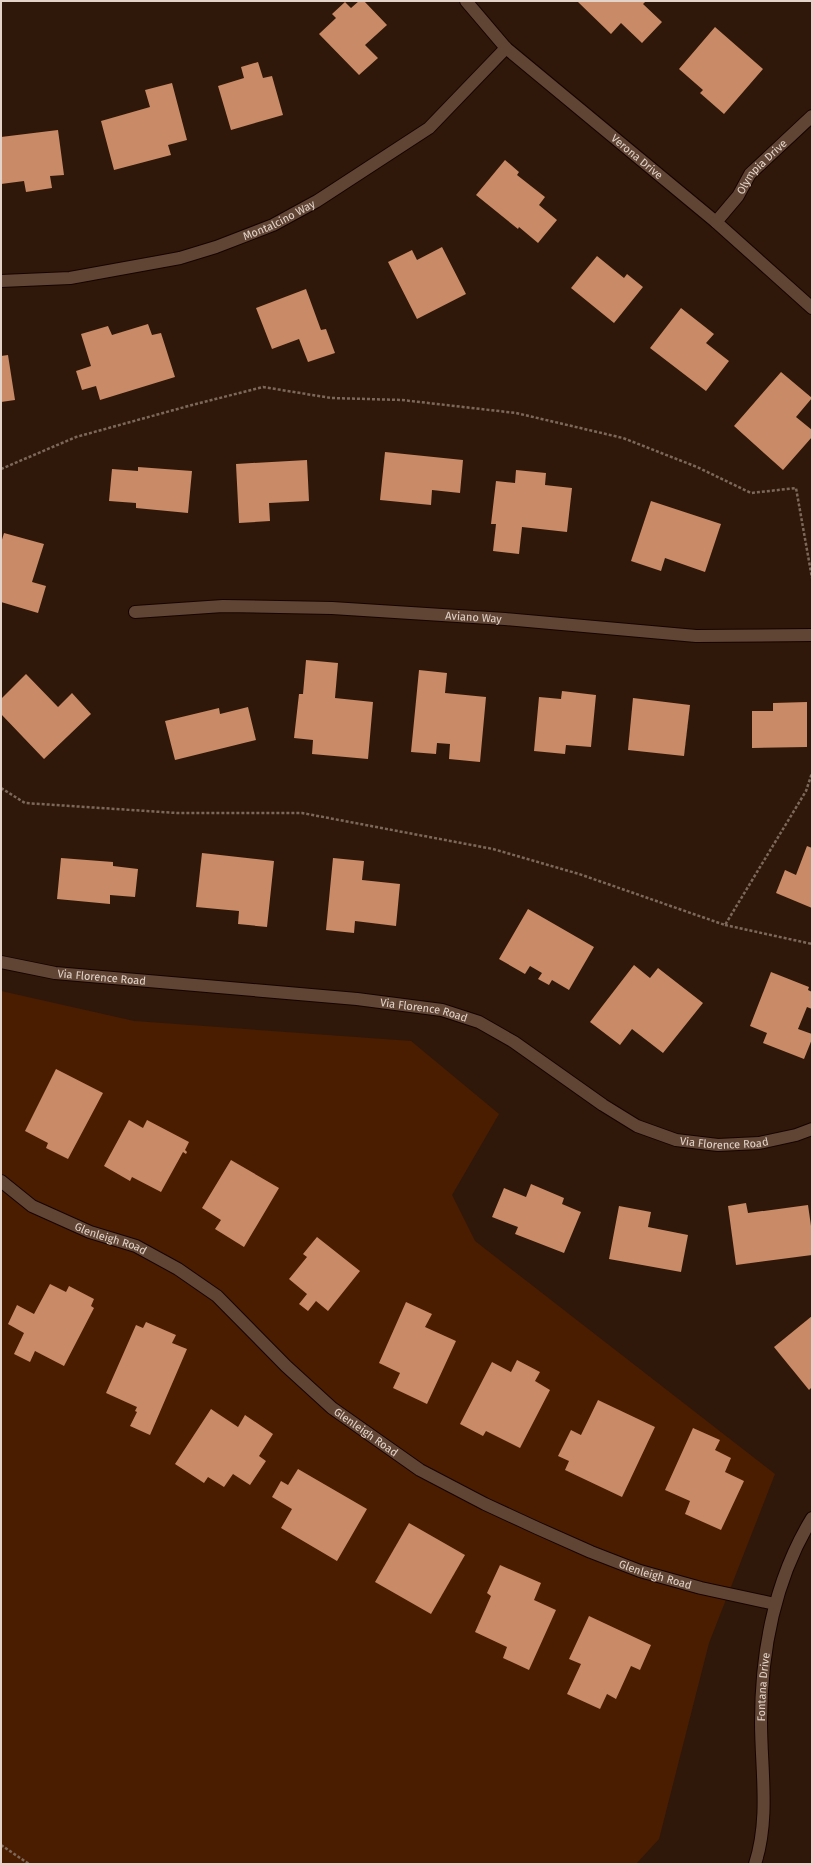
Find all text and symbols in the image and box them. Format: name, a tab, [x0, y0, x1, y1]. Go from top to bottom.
street label: Verona Drive	[608, 132, 665, 182]
street label: Olympia Drive	[734, 137, 790, 197]
street label: Montalcino Way	[241, 197, 318, 243]
street label: Aviano Way	[445, 609, 503, 626]
street label: Via Florence Road	[57, 967, 146, 988]
street label: Via Florence Road	[379, 996, 469, 1025]
street label: Via Florence Road	[679, 1135, 770, 1152]
street label: Glenleigh Road	[72, 1220, 149, 1258]
street label: Glenleigh Road	[331, 1405, 400, 1459]
street label: Glenleigh Road	[617, 1557, 693, 1592]
street label: Fontana Drive	[755, 1652, 773, 1721]

